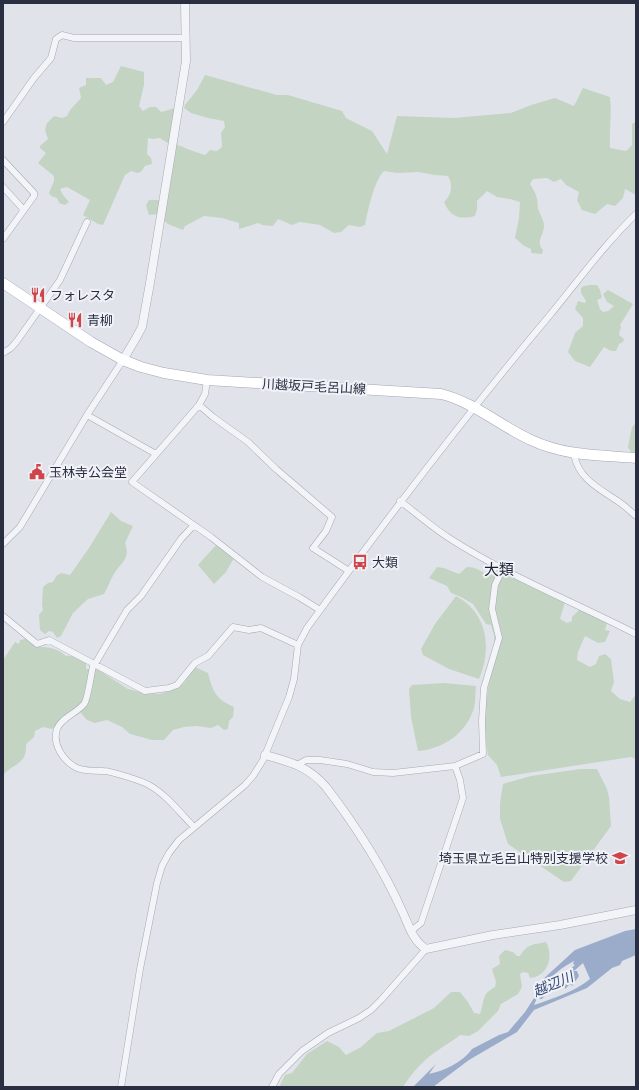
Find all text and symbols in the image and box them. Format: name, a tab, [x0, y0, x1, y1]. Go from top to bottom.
restaurant icon: フォレスタ	[29, 286, 47, 304]
place label: フォレスタ	[50, 287, 115, 304]
restaurant icon: 青柳	[66, 311, 84, 329]
place label: 青柳	[87, 312, 113, 329]
street label: 川越坂戸毛呂山線	[262, 375, 366, 398]
public building icon: 玉林寺公会堂	[28, 463, 46, 481]
place label: 玉林寺公会堂	[49, 464, 127, 481]
bus stop icon: 大類	[351, 553, 369, 571]
place label: 大類	[372, 554, 398, 571]
district label: 大類	[484, 560, 514, 579]
school or university icon: 埼玉県立毛呂山特別支援学校	[611, 849, 629, 867]
place label: 埼玉県立毛呂山特別支援学校	[439, 850, 608, 867]
water label: 越辺川	[530, 967, 578, 1000]

